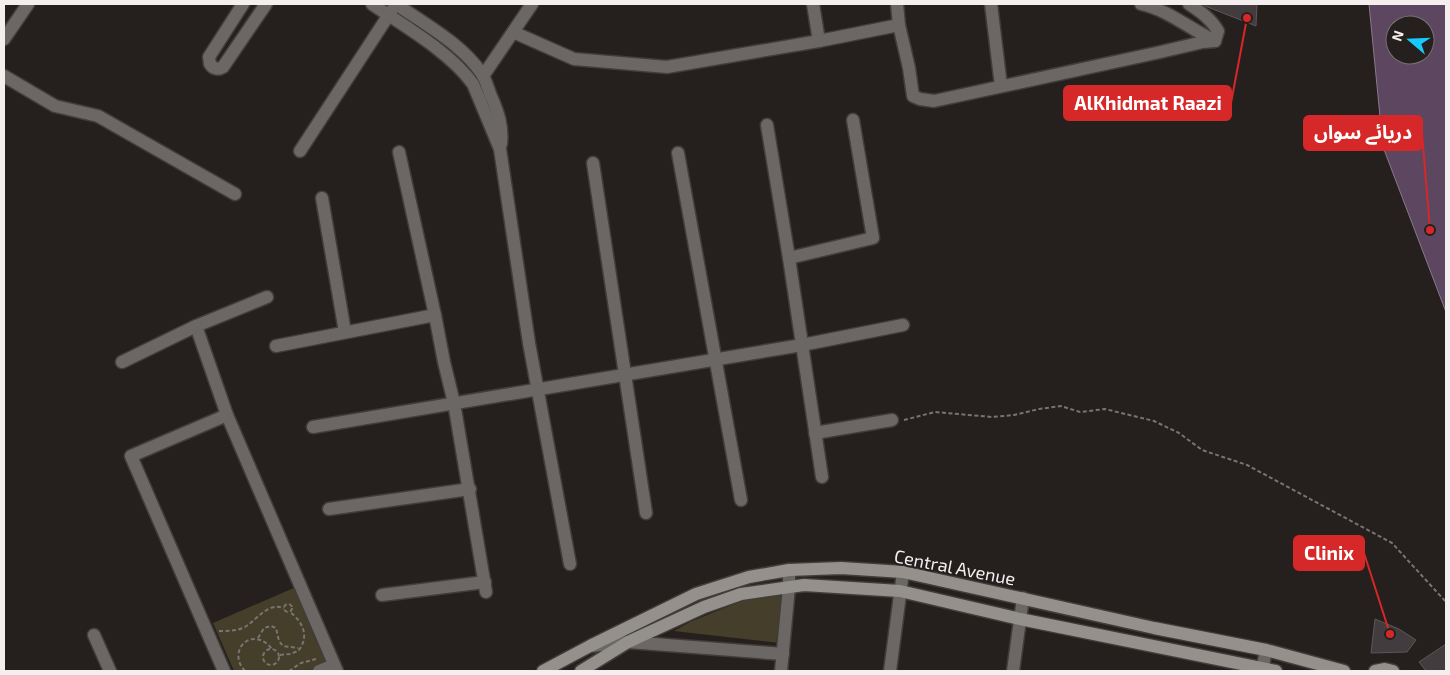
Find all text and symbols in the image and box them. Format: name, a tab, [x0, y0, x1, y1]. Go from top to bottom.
north arrow	[1385, 15, 1435, 65]
text: N	[1388, 28, 1407, 43]
callout: AlKhidmat Raazi	[1064, 86, 1231, 120]
text: AlKhidmat Raazi	[1074, 91, 1222, 114]
callout: دریائے سواں	[1304, 116, 1422, 150]
text: دریائے سواں	[1314, 120, 1412, 145]
callout: Clinix	[1294, 536, 1364, 570]
text: Clinix	[1304, 541, 1354, 564]
street label: Central Avenue	[892, 544, 1018, 590]

